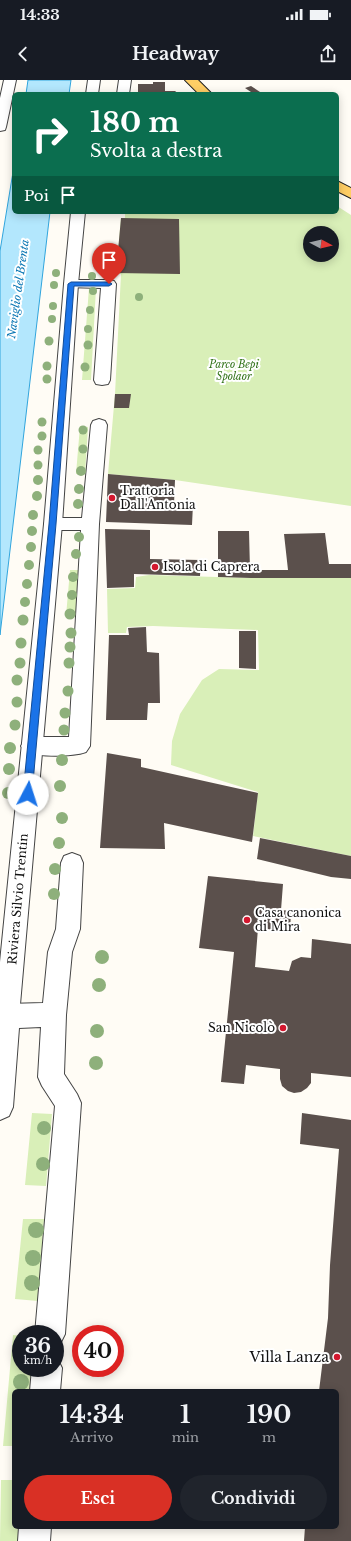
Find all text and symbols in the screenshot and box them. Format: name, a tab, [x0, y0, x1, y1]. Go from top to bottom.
text: 14:33	[20, 5, 60, 24]
icon: back	[12, 43, 34, 65]
text: Headway	[132, 43, 219, 65]
icon: share	[317, 43, 339, 65]
text: 180 m	[90, 105, 180, 140]
icon: right	[24, 108, 76, 160]
text: Svolta a destra	[90, 140, 222, 162]
icon: arrive	[57, 184, 79, 206]
text: Poi	[24, 186, 49, 205]
north arrow	[303, 226, 339, 262]
map controls	[303, 226, 339, 262]
water label: Naviglio del Brenta	[4, 239, 32, 340]
pin	[92, 243, 126, 284]
icon: arrive	[98, 249, 120, 271]
park label: Parco Bepi Spolaor	[208, 358, 260, 383]
place label: Trattoria Dall'Antonia	[120, 483, 196, 512]
marker: Trattoria Dall'Antonia	[107, 493, 117, 503]
place label: Isola di Caprera	[163, 559, 260, 574]
marker: Isola di Caprera	[150, 562, 160, 572]
position arrow	[7, 773, 49, 815]
street label: Riviera Silvio Trentin	[4, 833, 31, 965]
place label: Casa canonica di Mira	[255, 905, 342, 934]
marker: Casa canonica di Mira	[242, 915, 252, 925]
place label: San Nicolò	[208, 1020, 275, 1035]
marker: San Nicolò	[278, 1023, 288, 1033]
speed limit sign: 40	[72, 1325, 124, 1377]
text: 36	[25, 1334, 51, 1358]
place label: Villa Lanza	[249, 1348, 329, 1366]
marker: Villa Lanza	[332, 1352, 342, 1362]
text: km/h	[24, 1354, 52, 1367]
text: 14:34	[60, 1400, 124, 1429]
text: 1	[180, 1400, 191, 1429]
text: 190	[247, 1400, 291, 1429]
text: Arrivo	[70, 1429, 113, 1446]
text: min	[172, 1429, 199, 1446]
text: m	[262, 1429, 276, 1446]
button: Esci	[24, 1475, 172, 1521]
button: Condividi	[180, 1475, 327, 1521]

